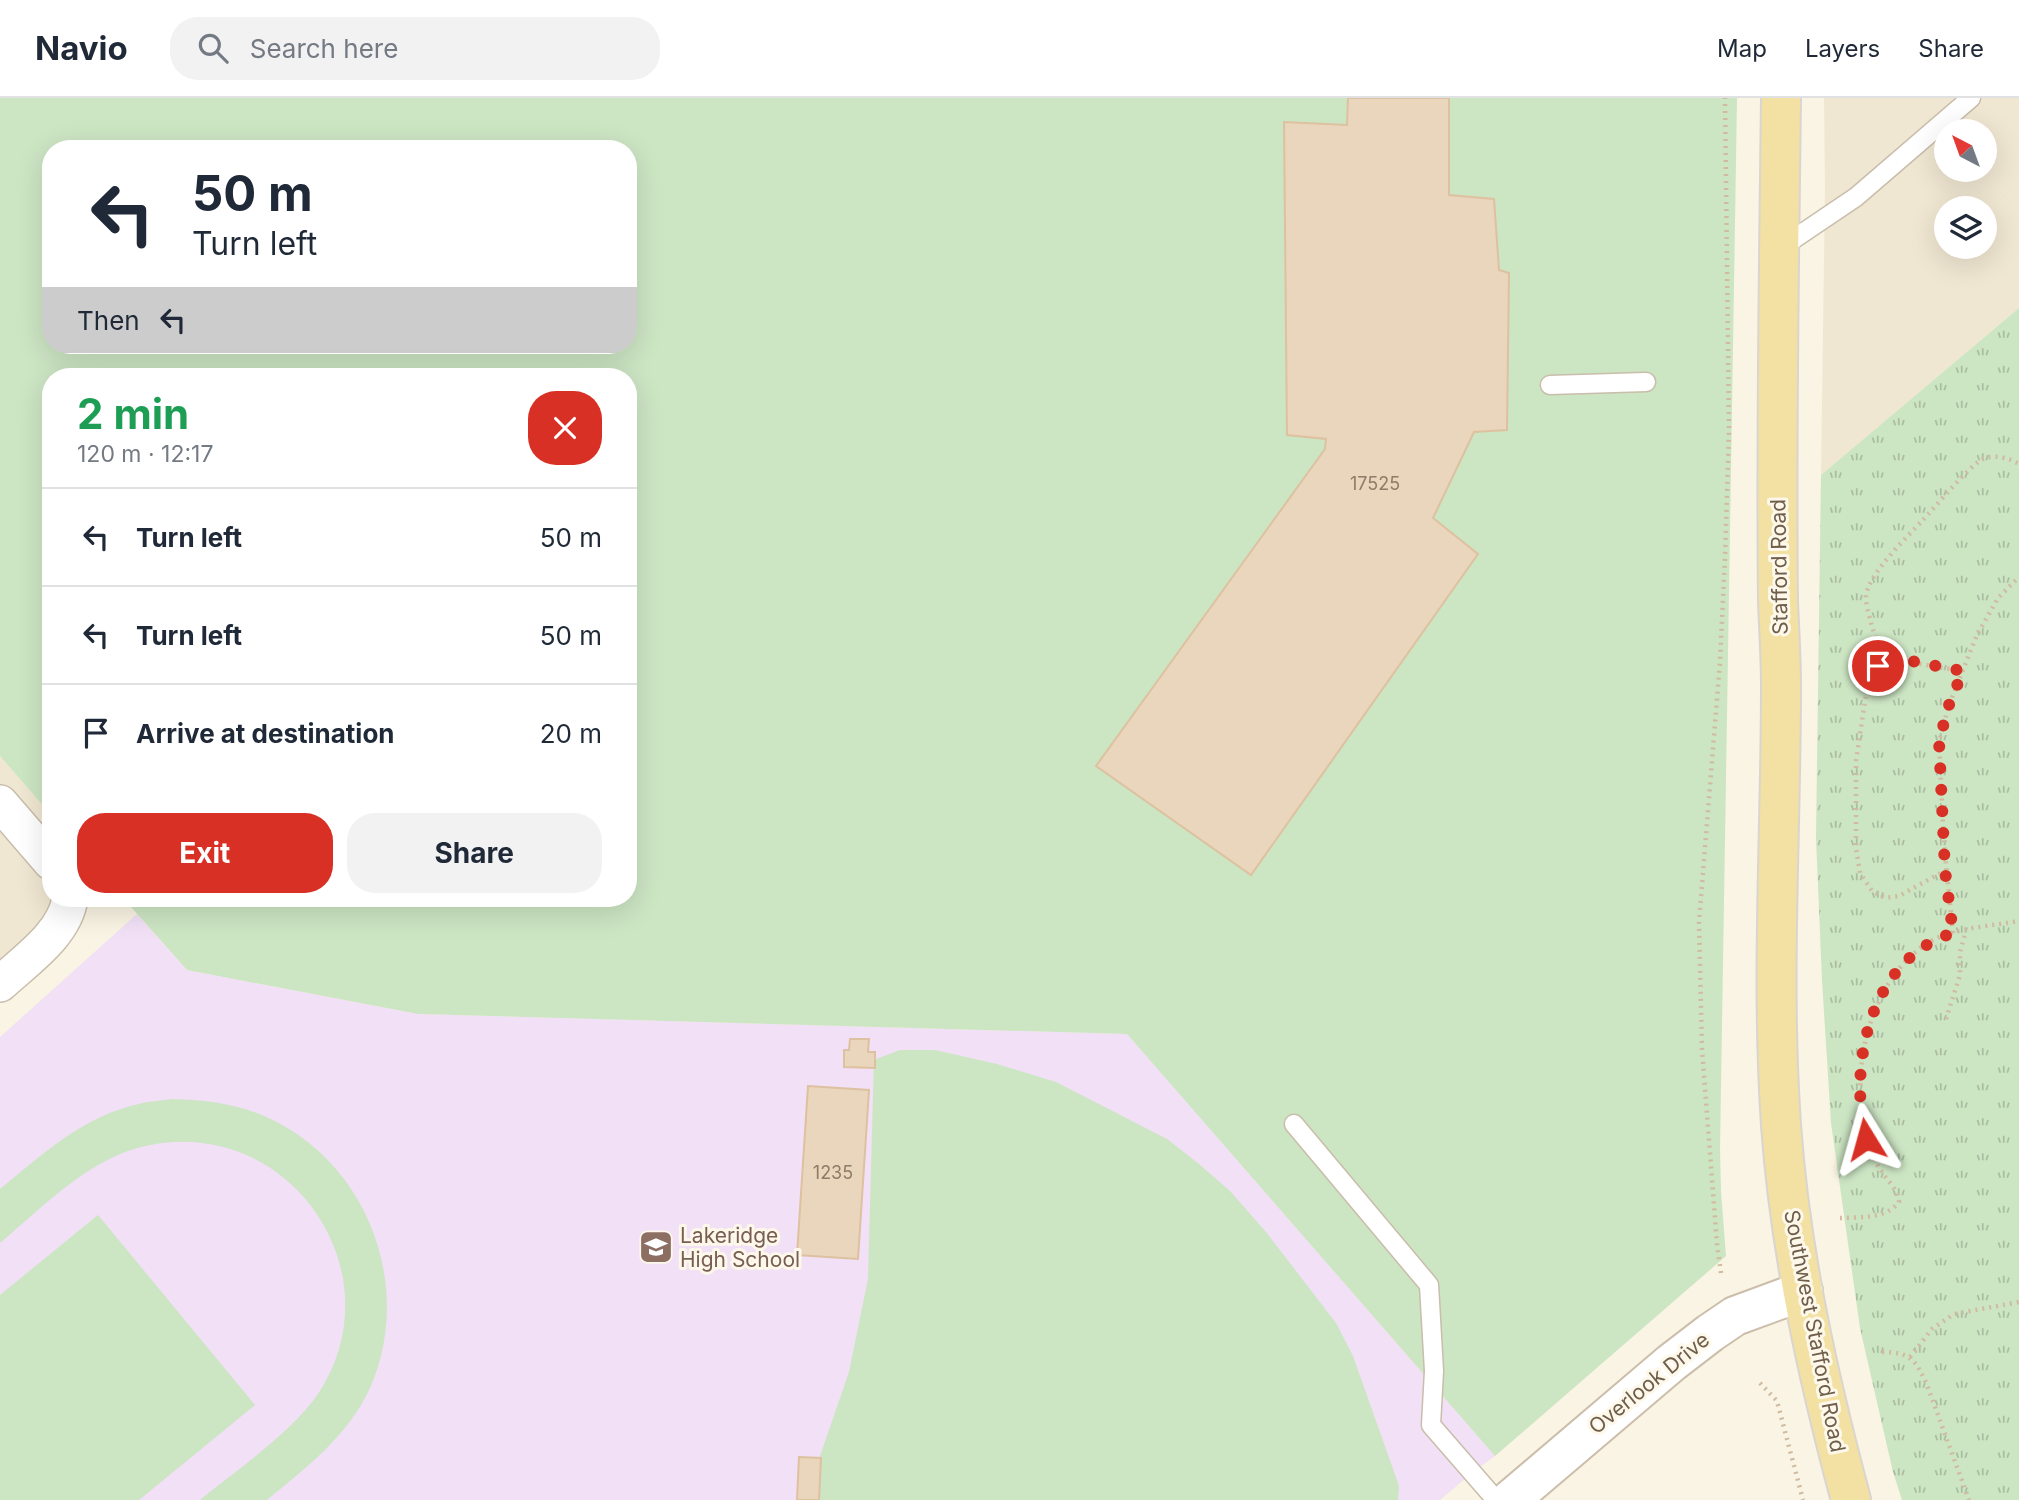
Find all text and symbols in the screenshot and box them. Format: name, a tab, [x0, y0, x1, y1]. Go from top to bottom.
search box	[170, 17, 660, 80]
text: Navio	[35, 28, 128, 68]
icon: search	[194, 29, 232, 67]
text: Search here	[250, 33, 398, 64]
text: Map	[1717, 34, 1767, 63]
text: Layers	[1805, 34, 1880, 63]
text: Share	[1918, 34, 1984, 63]
north arrow	[1934, 119, 1997, 182]
map controls	[1934, 119, 1997, 259]
text: 50 m	[192, 164, 313, 223]
icon: left	[77, 168, 168, 259]
button: layers	[1934, 196, 1997, 259]
text: Turn left	[192, 224, 317, 263]
icon: left	[154, 301, 192, 339]
text: Then	[77, 305, 140, 336]
text: 2 min	[77, 388, 189, 439]
button: close	[528, 391, 602, 465]
text: 120 m · 12:17	[77, 440, 213, 468]
house number: 17525	[1350, 473, 1400, 494]
street label: Stafford Road	[1765, 499, 1793, 635]
icon: left	[77, 518, 115, 556]
text: Turn left	[136, 522, 242, 553]
text: 50 m	[540, 522, 602, 553]
icon: left	[77, 616, 115, 654]
text: Turn left	[136, 620, 242, 651]
text: 50 m	[540, 620, 602, 651]
pin	[1848, 636, 1908, 696]
icon: arrive	[1859, 647, 1897, 685]
icon: arrive	[77, 714, 115, 752]
text: Arrive at destination	[136, 718, 395, 749]
text: 20 m	[540, 718, 602, 749]
button: Exit	[77, 813, 333, 893]
button: Share	[347, 813, 602, 893]
position arrow	[1829, 1102, 1903, 1176]
house number: 1235	[813, 1162, 853, 1183]
street label: Southwest Stafford Road	[1779, 1208, 1851, 1454]
place label: Lakeridge High School	[680, 1223, 800, 1272]
school or university icon: Lakeridge High School	[637, 1228, 675, 1266]
street label: Overlook Drive	[1584, 1327, 1714, 1439]

